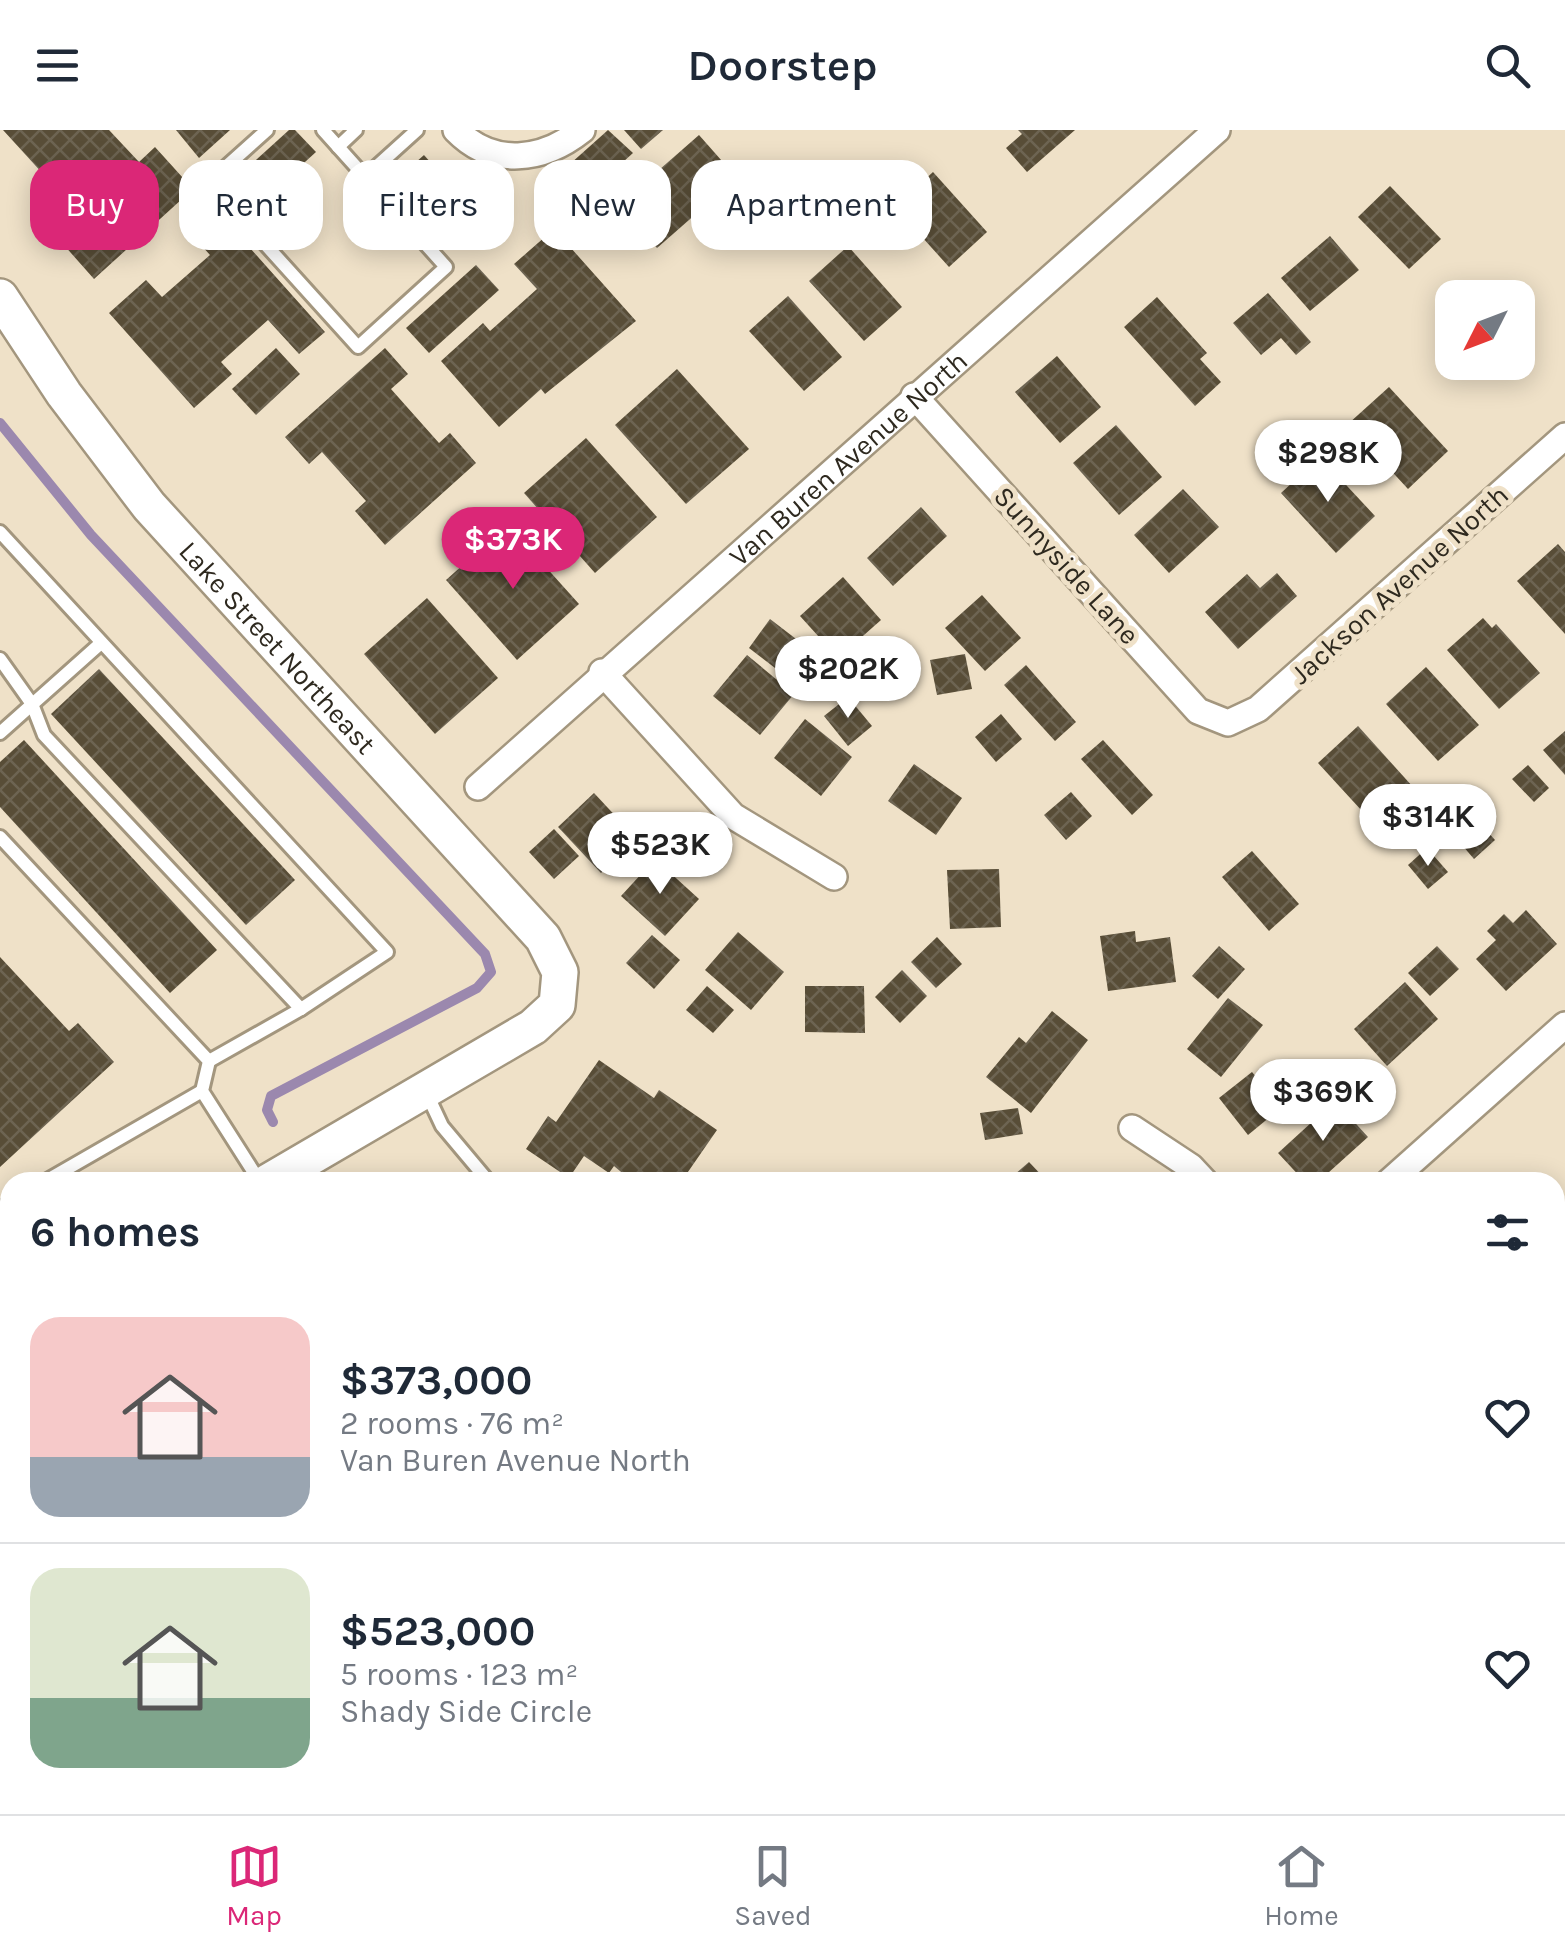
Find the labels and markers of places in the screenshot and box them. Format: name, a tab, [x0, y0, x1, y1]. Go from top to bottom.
pin: $298K	[1258, 420, 1398, 505]
pin: $373K	[443, 507, 583, 592]
pin: $202K	[778, 636, 918, 721]
pin: $314K	[1358, 784, 1498, 869]
pin: $523K	[590, 812, 730, 897]
pin: $369K	[1253, 1059, 1393, 1144]

